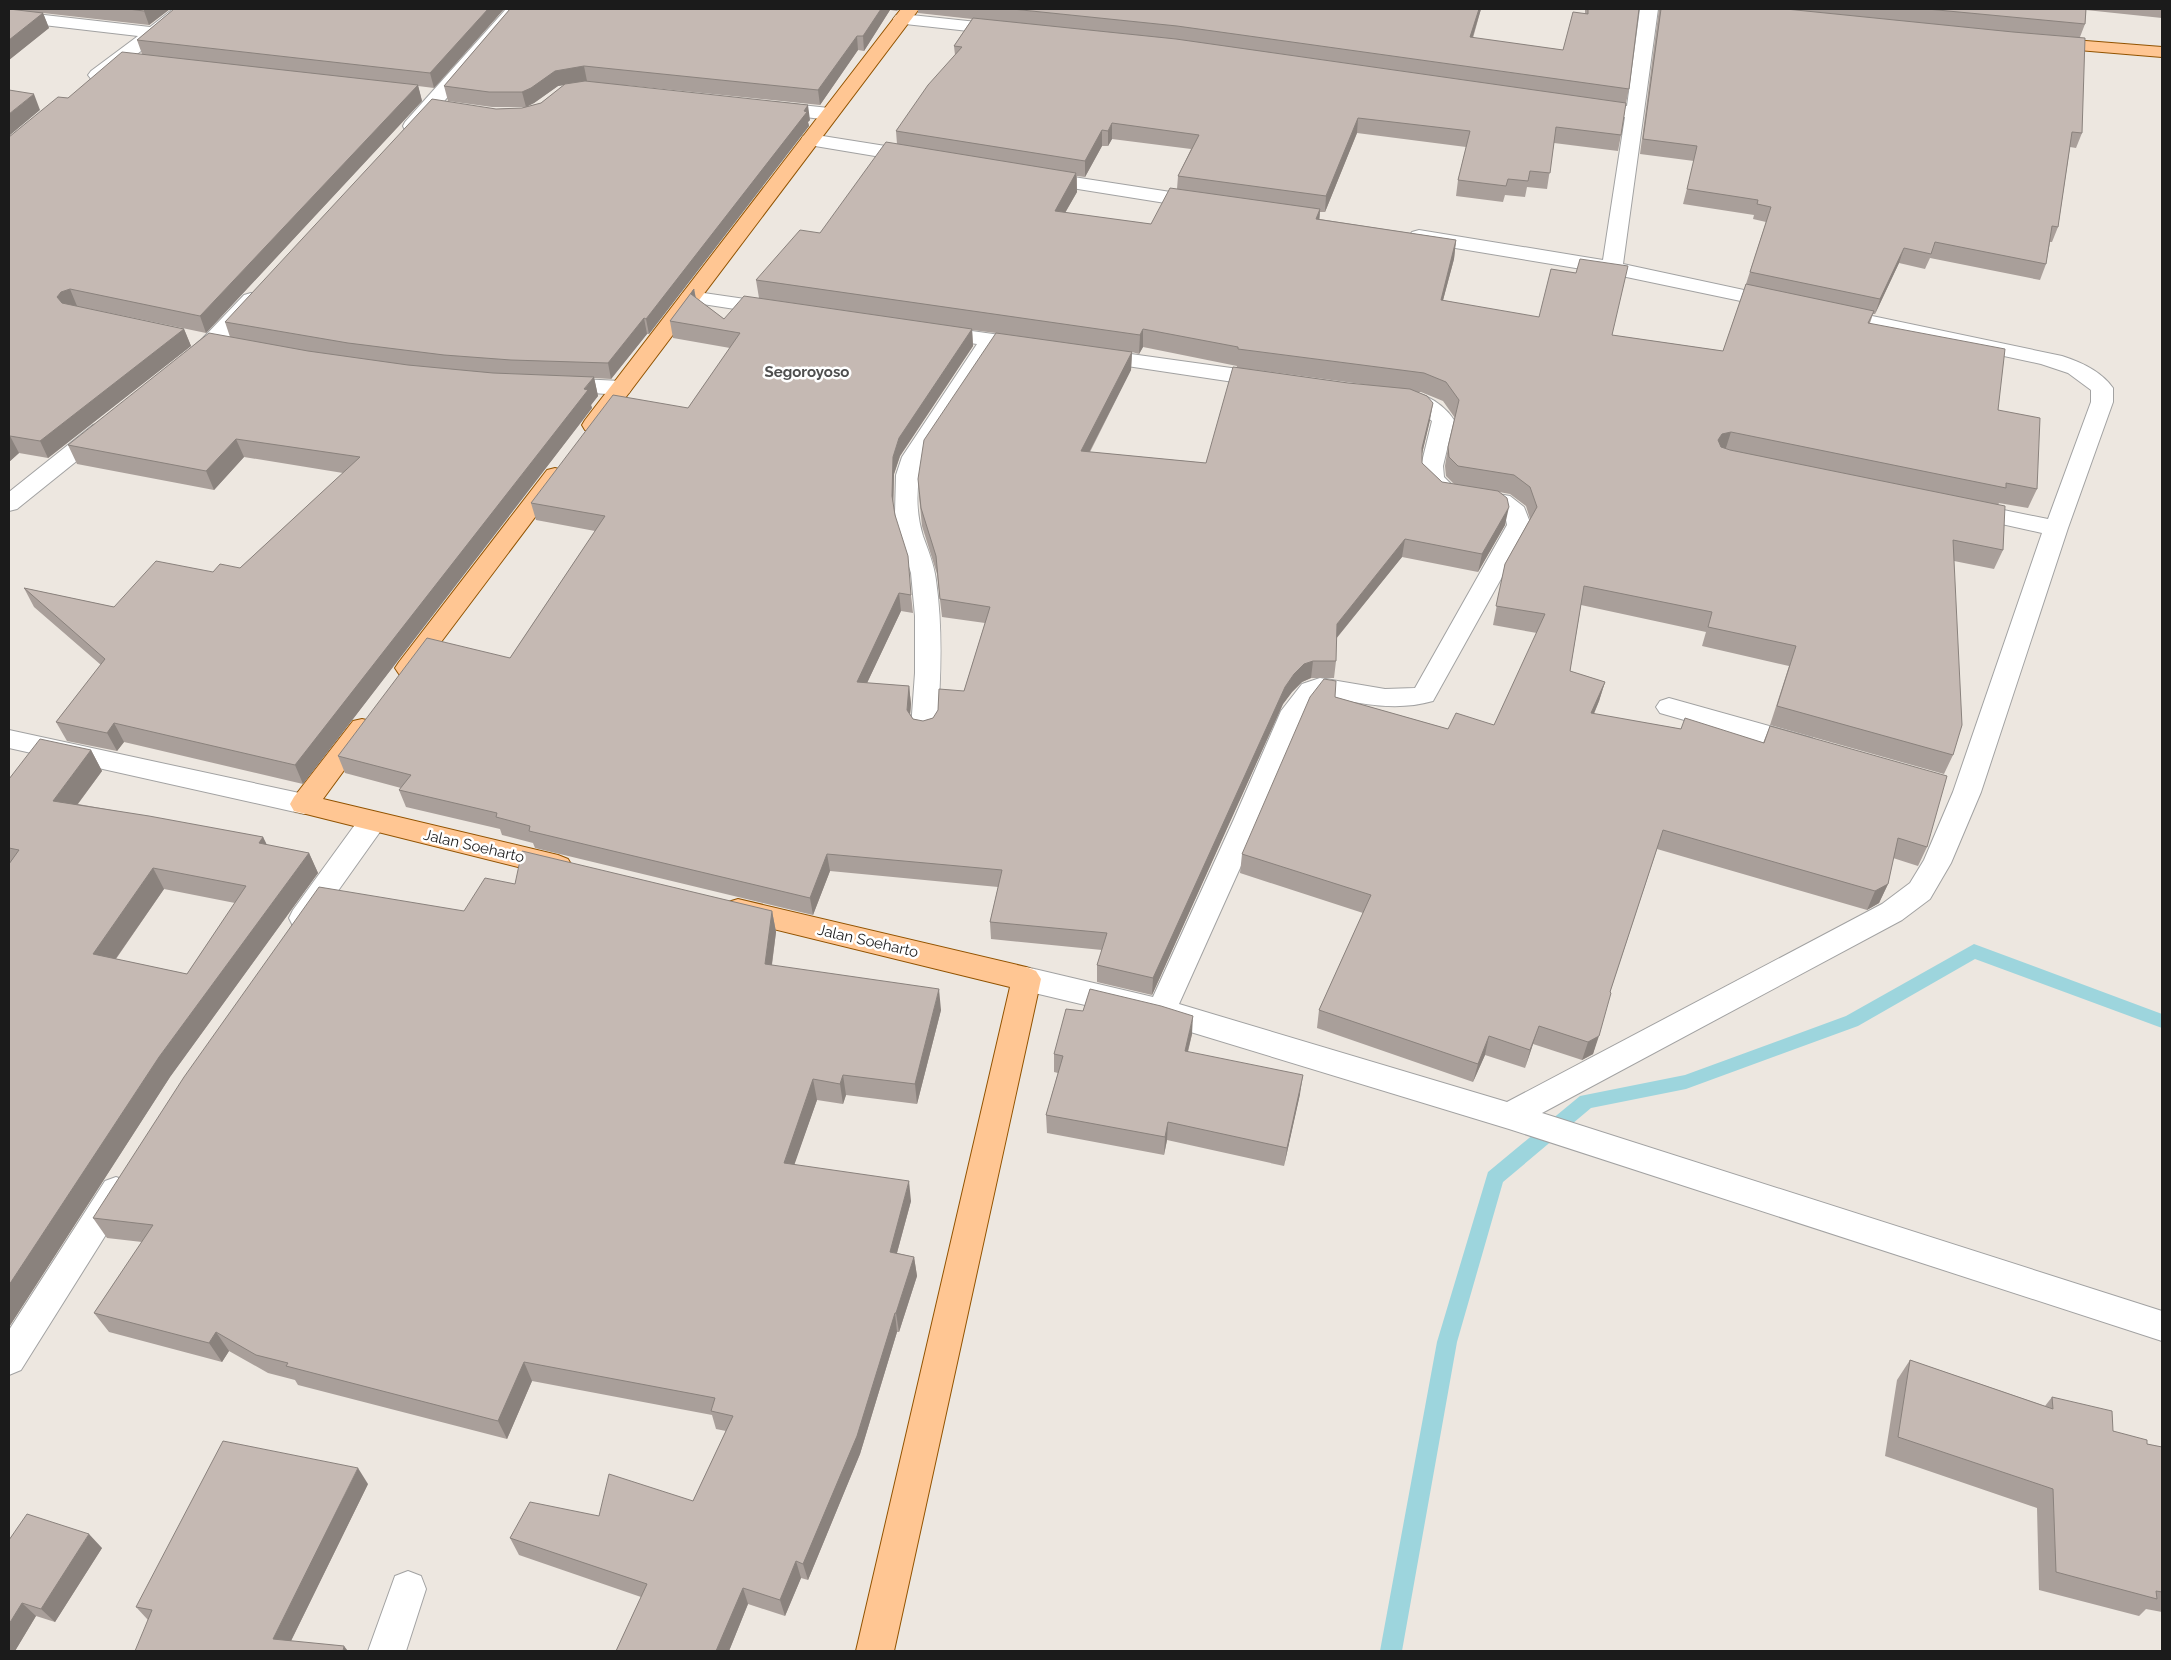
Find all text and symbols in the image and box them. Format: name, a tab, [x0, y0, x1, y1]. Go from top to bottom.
district label: Segoroyoso	[765, 363, 849, 381]
street label: Jalan Soeharto	[422, 826, 526, 866]
street label: Jalan Soeharto	[816, 921, 920, 961]

